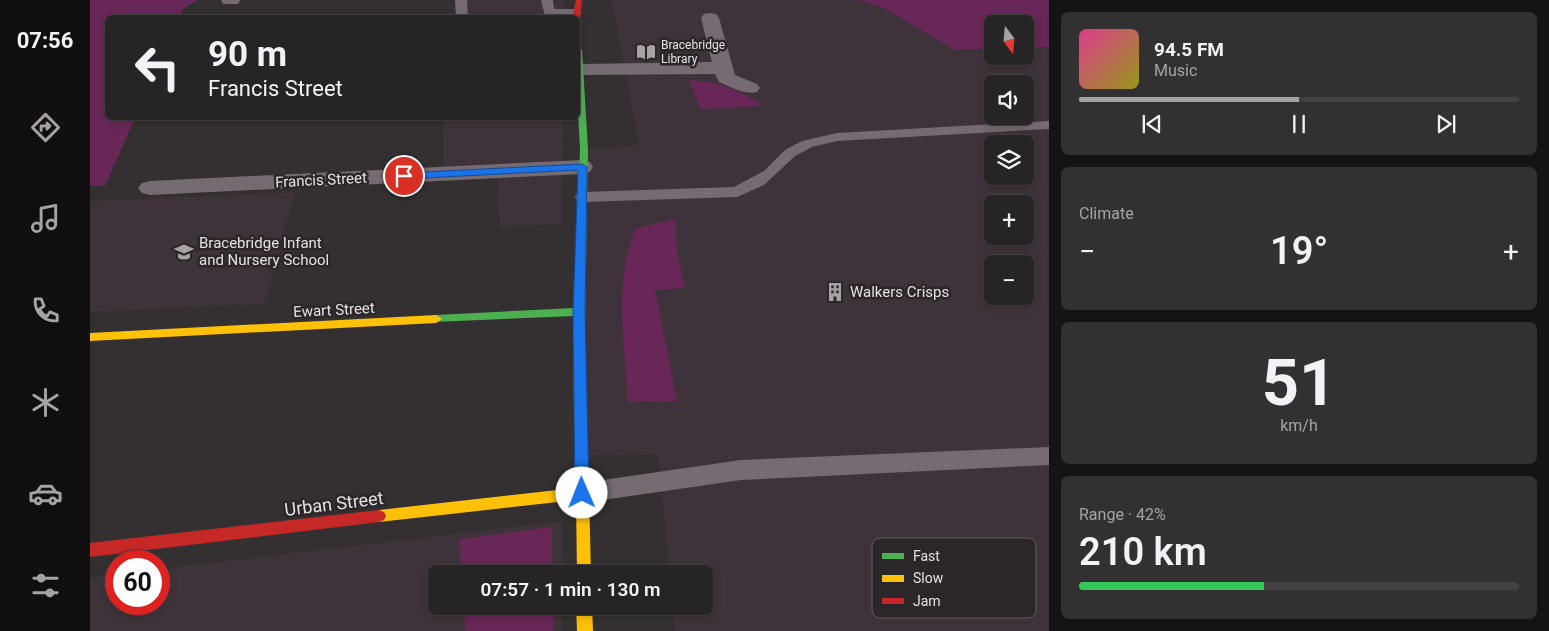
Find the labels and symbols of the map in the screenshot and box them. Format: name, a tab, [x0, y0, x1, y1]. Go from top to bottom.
north arrow	[984, 15, 1034, 65]
place label: Bracebridge Library	[661, 38, 725, 66]
library icon: Bracebridge Library	[635, 41, 657, 63]
pin	[383, 155, 425, 197]
street label: Francis Street	[275, 169, 367, 191]
place label: Bracebridge Infant and Nursery School	[199, 234, 329, 269]
school or university icon: Bracebridge Infant and Nursery School	[173, 241, 195, 263]
building icon: Walkers Crisps	[824, 281, 846, 303]
place label: Walkers Crisps	[850, 283, 949, 301]
street label: Ewart Street	[293, 299, 375, 321]
position arrow	[555, 466, 607, 518]
street label: Urban Street	[283, 487, 385, 520]
legend	[872, 538, 1036, 618]
text: Fast	[913, 548, 940, 564]
speed limit sign: 60	[105, 550, 170, 615]
text: Slow	[913, 570, 944, 586]
text: Jam	[913, 593, 941, 609]

